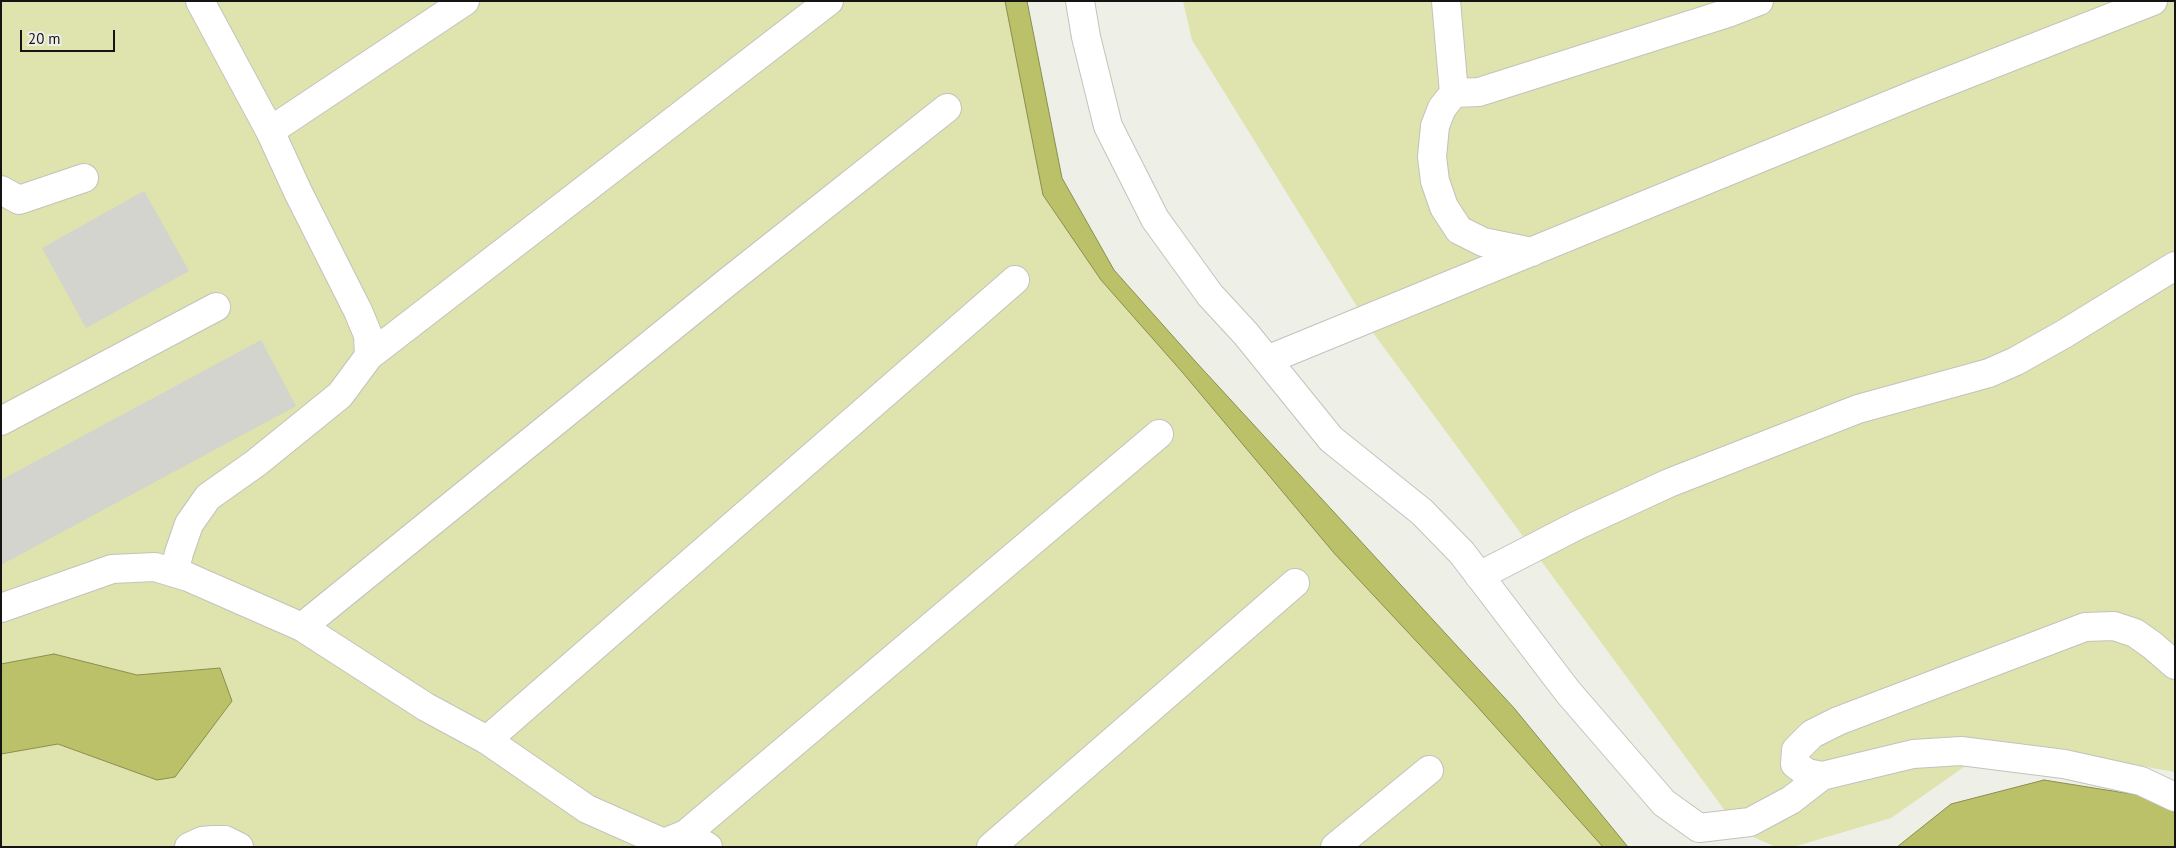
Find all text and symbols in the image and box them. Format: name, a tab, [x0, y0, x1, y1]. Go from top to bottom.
scale bar	[22, 20, 118, 52]
text: 20 m	[28, 29, 61, 48]

